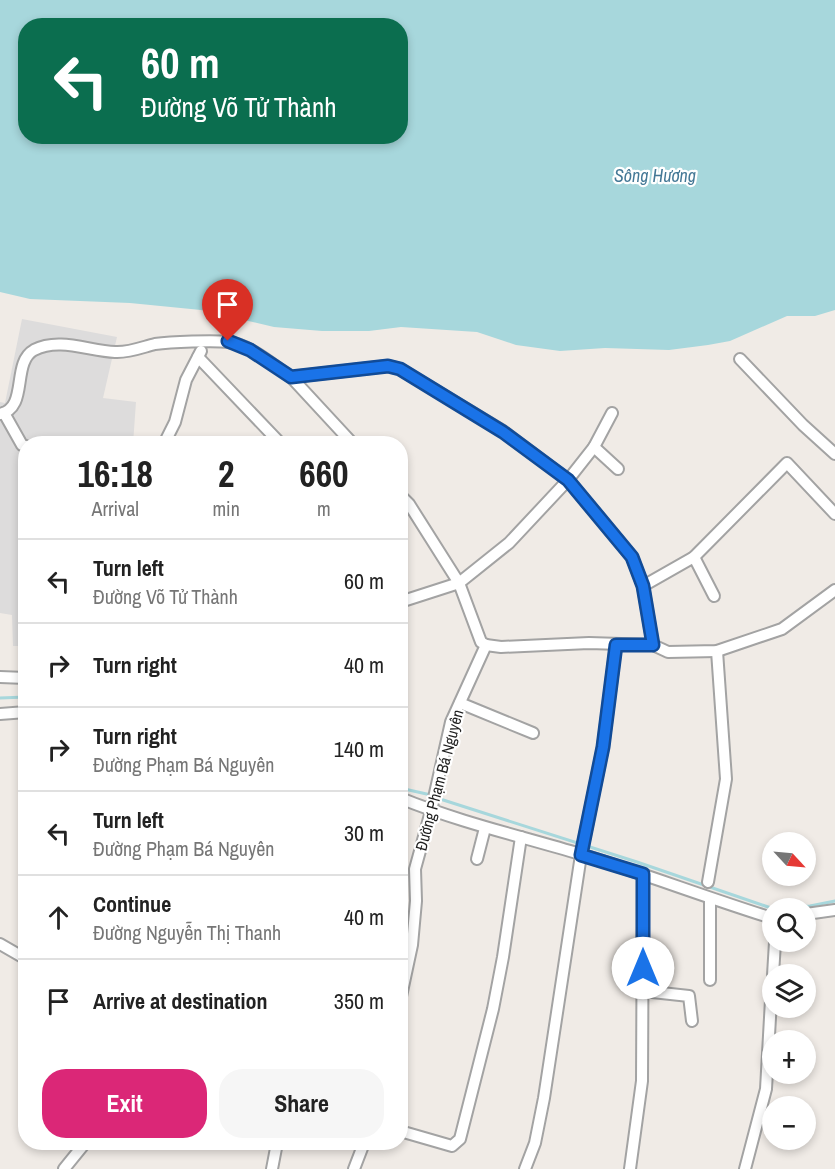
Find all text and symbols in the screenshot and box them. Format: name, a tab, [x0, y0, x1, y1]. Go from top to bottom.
text: 60 m	[141, 35, 220, 91]
icon: left	[42, 42, 120, 120]
text: Đường Võ Tử Thành	[141, 89, 337, 125]
water label: Sông Hương	[614, 163, 696, 188]
pin	[202, 279, 253, 341]
icon: arrive	[211, 288, 244, 321]
text: 16:18	[77, 450, 153, 498]
text: 2	[218, 450, 234, 498]
text: 660	[299, 450, 349, 498]
text: Arrival	[92, 495, 139, 522]
text: min	[212, 495, 240, 522]
text: m	[317, 495, 331, 522]
text: Turn left	[93, 553, 164, 583]
icon: left	[42, 565, 75, 598]
text: 60 m	[344, 566, 384, 596]
text: Đường Võ Tử Thành	[93, 583, 238, 610]
icon: right	[42, 649, 75, 682]
text: Turn right	[93, 650, 177, 680]
text: 40 m	[344, 650, 384, 680]
street label: Đường Phạm Bá Nguyên	[410, 707, 468, 853]
text: Turn right	[93, 721, 177, 751]
icon: right	[42, 733, 75, 766]
text: 140 m	[334, 734, 384, 764]
text: Đường Phạm Bá Nguyên	[93, 751, 274, 778]
text: Turn left	[93, 805, 164, 835]
icon: left	[42, 817, 75, 850]
text: 30 m	[344, 818, 384, 848]
north arrow	[762, 832, 816, 886]
map controls	[762, 832, 816, 1150]
text: Đường Phạm Bá Nguyên	[93, 835, 274, 862]
text: Continue	[93, 889, 171, 919]
button: search	[762, 898, 816, 952]
icon: ahead	[42, 901, 75, 934]
text: 40 m	[344, 902, 384, 932]
text: Đường Nguyễn Thị Thanh	[93, 919, 281, 946]
position arrow	[611, 936, 675, 1000]
button: layers	[762, 964, 816, 1018]
icon: arrive	[42, 985, 75, 1018]
text: Arrive at destination	[93, 986, 267, 1016]
text: 350 m	[334, 986, 384, 1016]
button: +	[762, 1030, 816, 1084]
button: Exit	[42, 1069, 207, 1138]
button: Share	[219, 1069, 384, 1138]
button: −	[762, 1096, 816, 1150]

